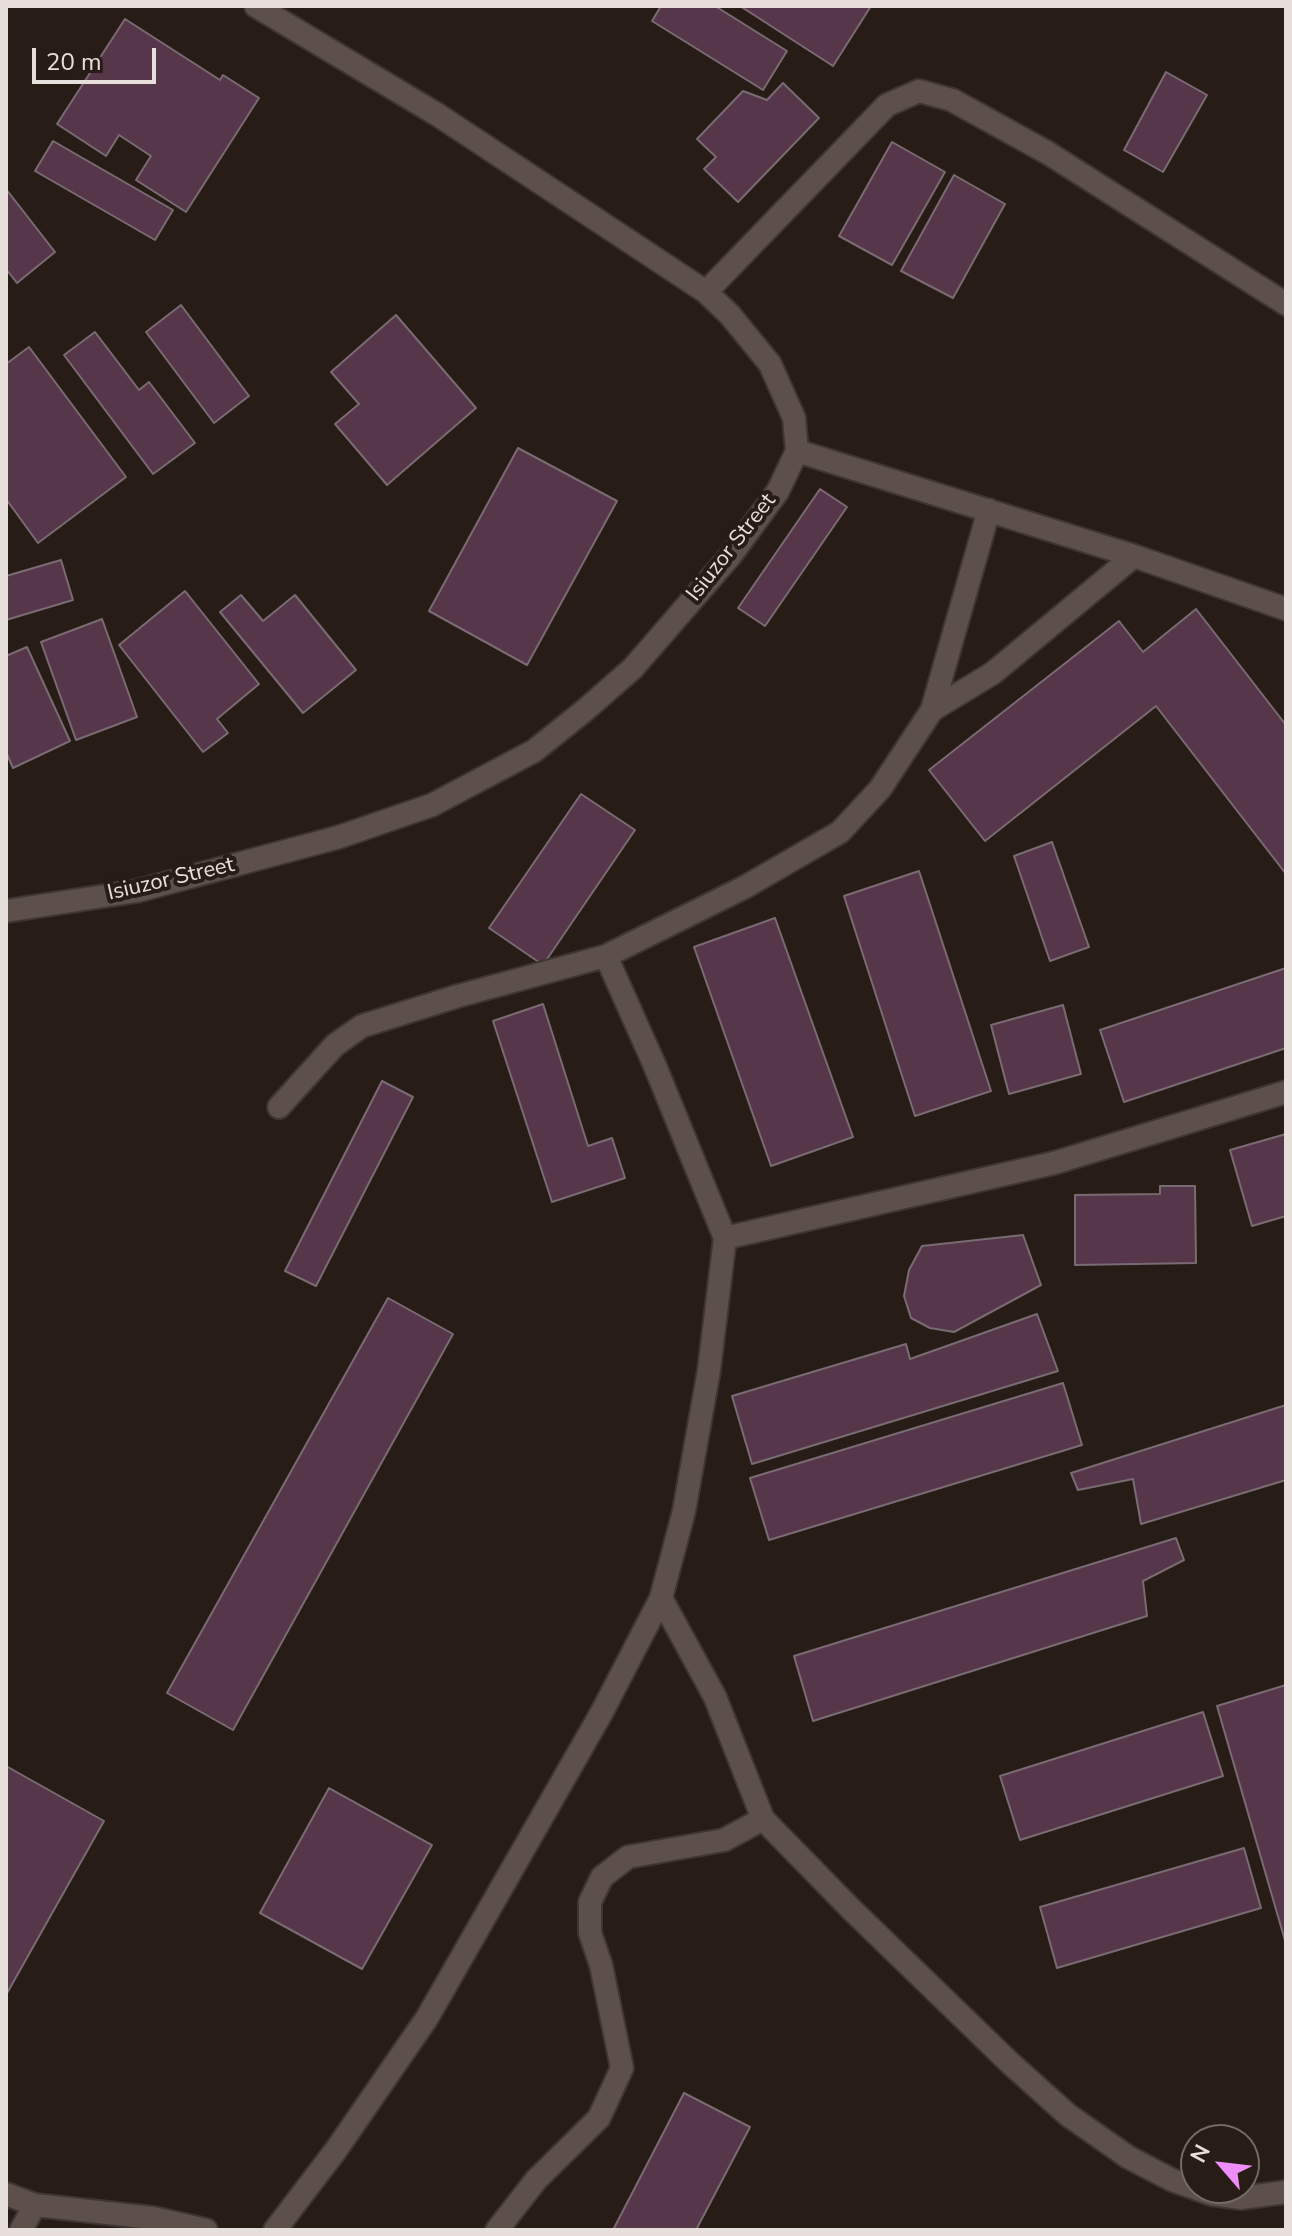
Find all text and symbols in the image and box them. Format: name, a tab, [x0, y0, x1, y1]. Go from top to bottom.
scale bar	[36, 32, 160, 82]
text: 20 m	[46, 46, 102, 78]
street label: Isiuzor Street	[682, 489, 782, 607]
street label: Isiuzor Street	[105, 853, 237, 907]
north arrow	[1180, 2124, 1260, 2204]
text: N	[1183, 2139, 1218, 2168]

